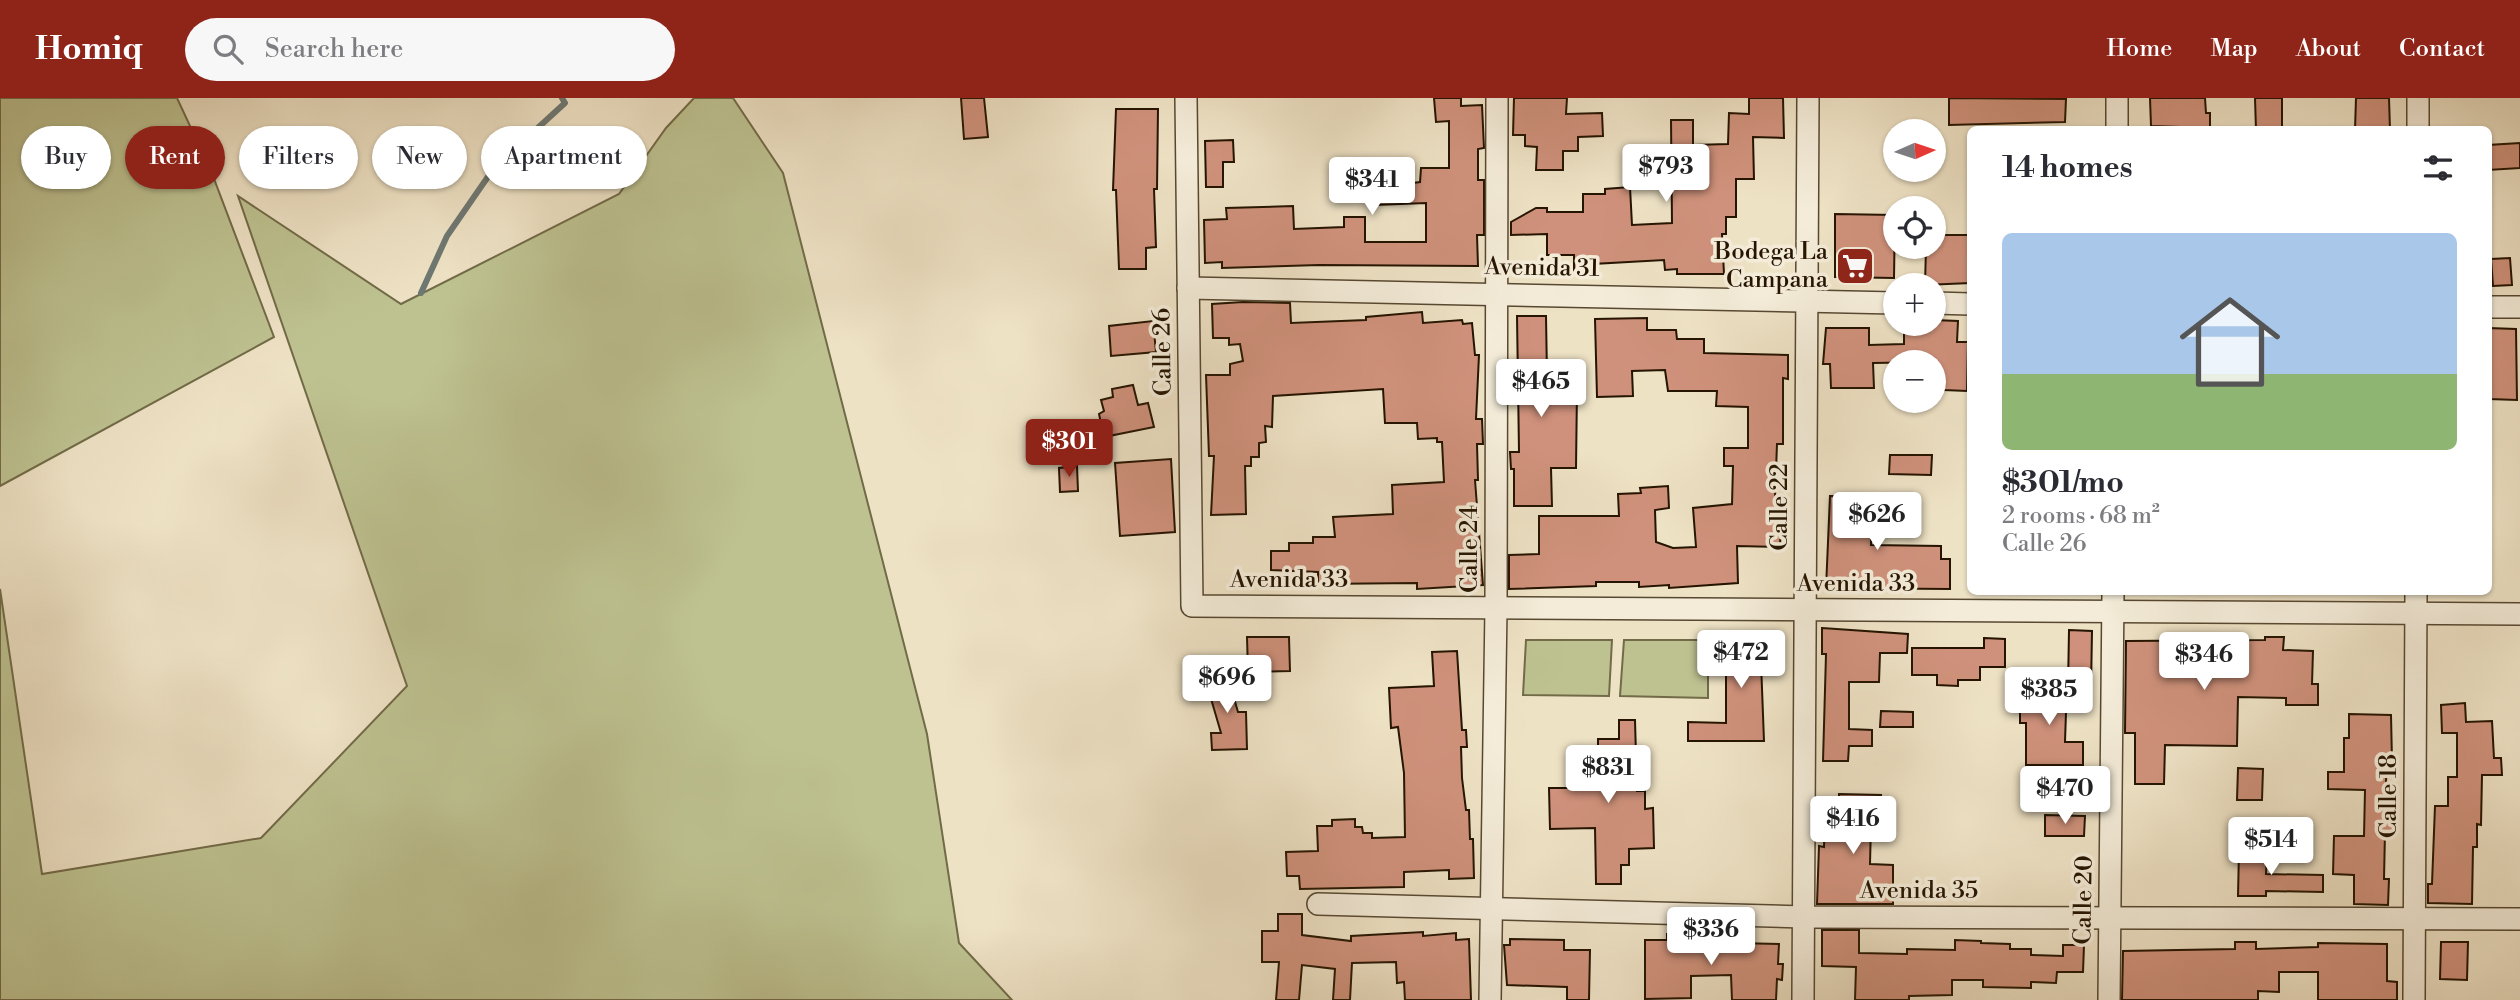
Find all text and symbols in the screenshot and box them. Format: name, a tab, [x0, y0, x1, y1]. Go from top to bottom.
search box	[185, 18, 675, 81]
text: Homiq	[35, 29, 143, 70]
icon: search	[209, 30, 247, 68]
text: Search here	[265, 33, 403, 65]
text: Home	[2107, 34, 2172, 64]
text: Map	[2210, 34, 2258, 64]
text: About	[2296, 34, 2361, 64]
text: Contact	[2399, 34, 2485, 64]
north arrow	[1883, 119, 1946, 182]
map controls	[1883, 119, 1946, 413]
chip: Buy	[21, 126, 111, 189]
chip: Rent	[125, 126, 225, 189]
chip: Filters	[239, 126, 358, 189]
chip: New	[372, 126, 467, 189]
chip: Apartment	[481, 126, 647, 189]
pin: $793	[1625, 144, 1707, 204]
text: 14 homes	[2002, 149, 2133, 187]
icon: filters	[2419, 149, 2457, 187]
text: $793	[1638, 153, 1694, 181]
pin: $341	[1331, 158, 1413, 217]
text: $341	[1345, 166, 1399, 194]
button: locate	[1883, 196, 1946, 259]
place label: Bodega La Campana	[1713, 237, 1829, 295]
supermarket icon: Bodega La Campana	[1834, 245, 1876, 287]
street label: Avenida 31	[1483, 252, 1600, 284]
button: +	[1883, 273, 1946, 336]
icon: home	[2167, 279, 2293, 405]
street label: Calle 26	[1147, 308, 1179, 396]
button: −	[1883, 350, 1946, 413]
pin: $465	[1500, 360, 1582, 419]
text: $465	[1512, 368, 1570, 396]
pin: $301	[1028, 420, 1110, 479]
text: $301	[1042, 428, 1096, 456]
street label: Calle 22	[1765, 463, 1795, 551]
text: $301/mo	[2002, 464, 2124, 502]
pin: $626	[1836, 492, 1918, 552]
text: $626	[1848, 501, 1906, 529]
text: 2 rooms · 68 m²	[2002, 502, 2160, 530]
street label: Calle 24	[1455, 505, 1485, 593]
text: Calle 26	[2002, 530, 2086, 558]
street label: Avenida 33	[1229, 565, 1348, 595]
street label: Avenida 33	[1796, 569, 1915, 599]
pin: $472	[1700, 630, 1782, 690]
pin: $346	[2163, 632, 2245, 692]
text: $472	[1713, 639, 1769, 667]
text: $346	[2175, 641, 2233, 669]
pin: $696	[1186, 656, 1268, 715]
text: $696	[1198, 664, 1256, 692]
pin: $385	[2008, 668, 2090, 727]
text: $385	[2021, 676, 2077, 704]
pin: $831	[1567, 746, 1649, 805]
text: $831	[1582, 754, 1634, 782]
street label: Calle 18	[2374, 754, 2404, 838]
pin: $470	[2024, 766, 2106, 826]
text: $470	[2036, 775, 2094, 803]
pin: $416	[1812, 796, 1894, 856]
text: $416	[1826, 805, 1880, 833]
pin: $514	[2230, 818, 2312, 877]
text: $514	[2244, 826, 2298, 854]
street label: Calle 20	[2068, 855, 2100, 945]
street label: Avenida 35	[1859, 876, 1978, 906]
pin: $336	[1670, 908, 1752, 967]
text: $336	[1683, 916, 1739, 944]

